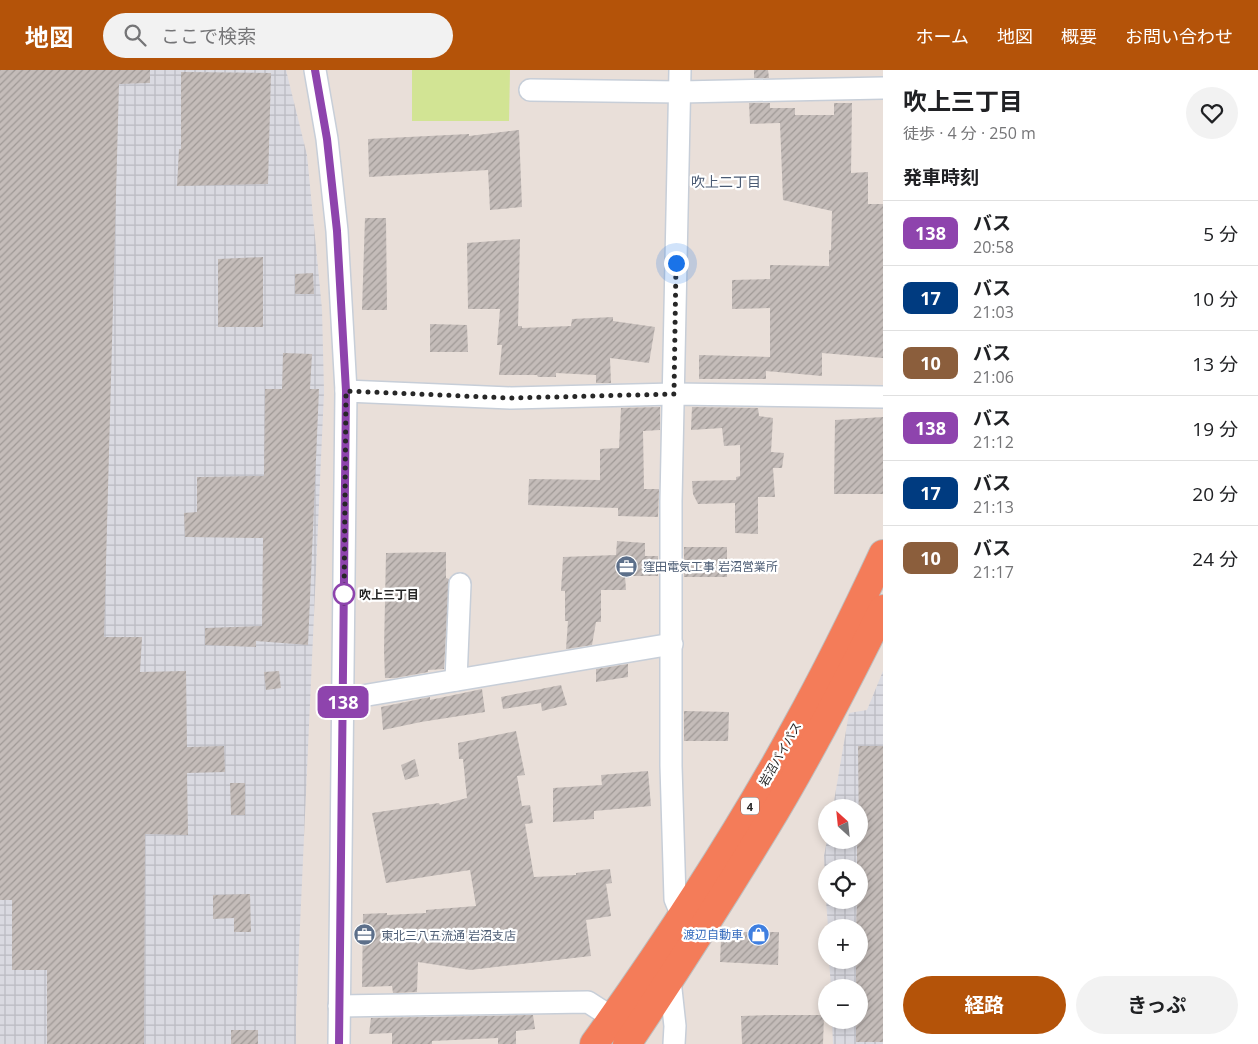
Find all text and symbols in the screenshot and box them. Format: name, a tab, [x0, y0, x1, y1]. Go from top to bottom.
search box	[103, 13, 453, 58]
text: 地図	[25, 20, 73, 53]
icon: search	[121, 21, 149, 49]
text: ここで検索	[161, 23, 256, 49]
text: ホーム	[916, 24, 969, 48]
text: 地図	[997, 24, 1033, 48]
text: 概要	[1061, 24, 1097, 48]
text: お問い合わせ	[1125, 24, 1233, 48]
text: 吹上三丁目	[903, 84, 1023, 117]
button: heart	[1186, 87, 1238, 139]
text: 徒歩 · 4 分 · 250 m	[903, 122, 1036, 144]
text: 発車時刻	[903, 164, 979, 190]
district label: 吹上二丁目	[691, 172, 761, 191]
text: バス	[973, 210, 1011, 236]
text: 138	[915, 221, 946, 245]
text: 5 分	[1203, 221, 1238, 247]
text: 20:58	[973, 236, 1014, 258]
your location	[664, 251, 689, 276]
text: バス	[973, 275, 1011, 301]
text: 17	[920, 286, 941, 310]
text: 10 分	[1192, 286, 1238, 312]
text: 21:03	[973, 301, 1014, 323]
text: バス	[973, 340, 1011, 366]
text: 10	[920, 351, 941, 375]
text: 13 分	[1192, 351, 1238, 377]
text: 21:06	[973, 366, 1014, 388]
text: バス	[973, 405, 1011, 431]
text: 138	[915, 416, 946, 440]
text: 19 分	[1192, 416, 1238, 442]
text: 21:12	[973, 431, 1014, 453]
text: バス	[973, 470, 1011, 496]
text: 17	[920, 481, 941, 505]
text: 20 分	[1192, 481, 1238, 507]
text: 21:13	[973, 496, 1014, 518]
text: バス	[973, 535, 1011, 561]
text: 10	[920, 546, 941, 570]
text: 24 分	[1192, 546, 1238, 572]
office icon: 窪田電気工事 岩沼営業所	[615, 554, 639, 578]
place label: 窪田電気工事 岩沼営業所	[643, 558, 778, 575]
text: 21:17	[973, 561, 1014, 583]
marker: 吹上三丁目	[333, 583, 355, 605]
place label: 吹上三丁目	[359, 586, 419, 603]
line badge: 138	[314, 686, 372, 718]
text: 138	[328, 690, 358, 714]
street label: 岩沼バイパス	[755, 719, 805, 789]
road number: 4	[741, 798, 759, 814]
north arrow	[818, 799, 868, 849]
map controls	[818, 799, 868, 1029]
button: locate	[818, 859, 868, 909]
button: +	[818, 919, 868, 969]
shop icon: 渡辺自動車	[747, 922, 771, 946]
office icon: 東北三八五流通 岩沼支店	[353, 923, 377, 947]
place label: 渡辺自動車	[683, 926, 743, 943]
place label: 東北三八五流通 岩沼支店	[381, 927, 516, 944]
button: 経路	[903, 976, 1066, 1034]
button: きっぷ	[1076, 976, 1238, 1034]
button: −	[818, 979, 868, 1029]

